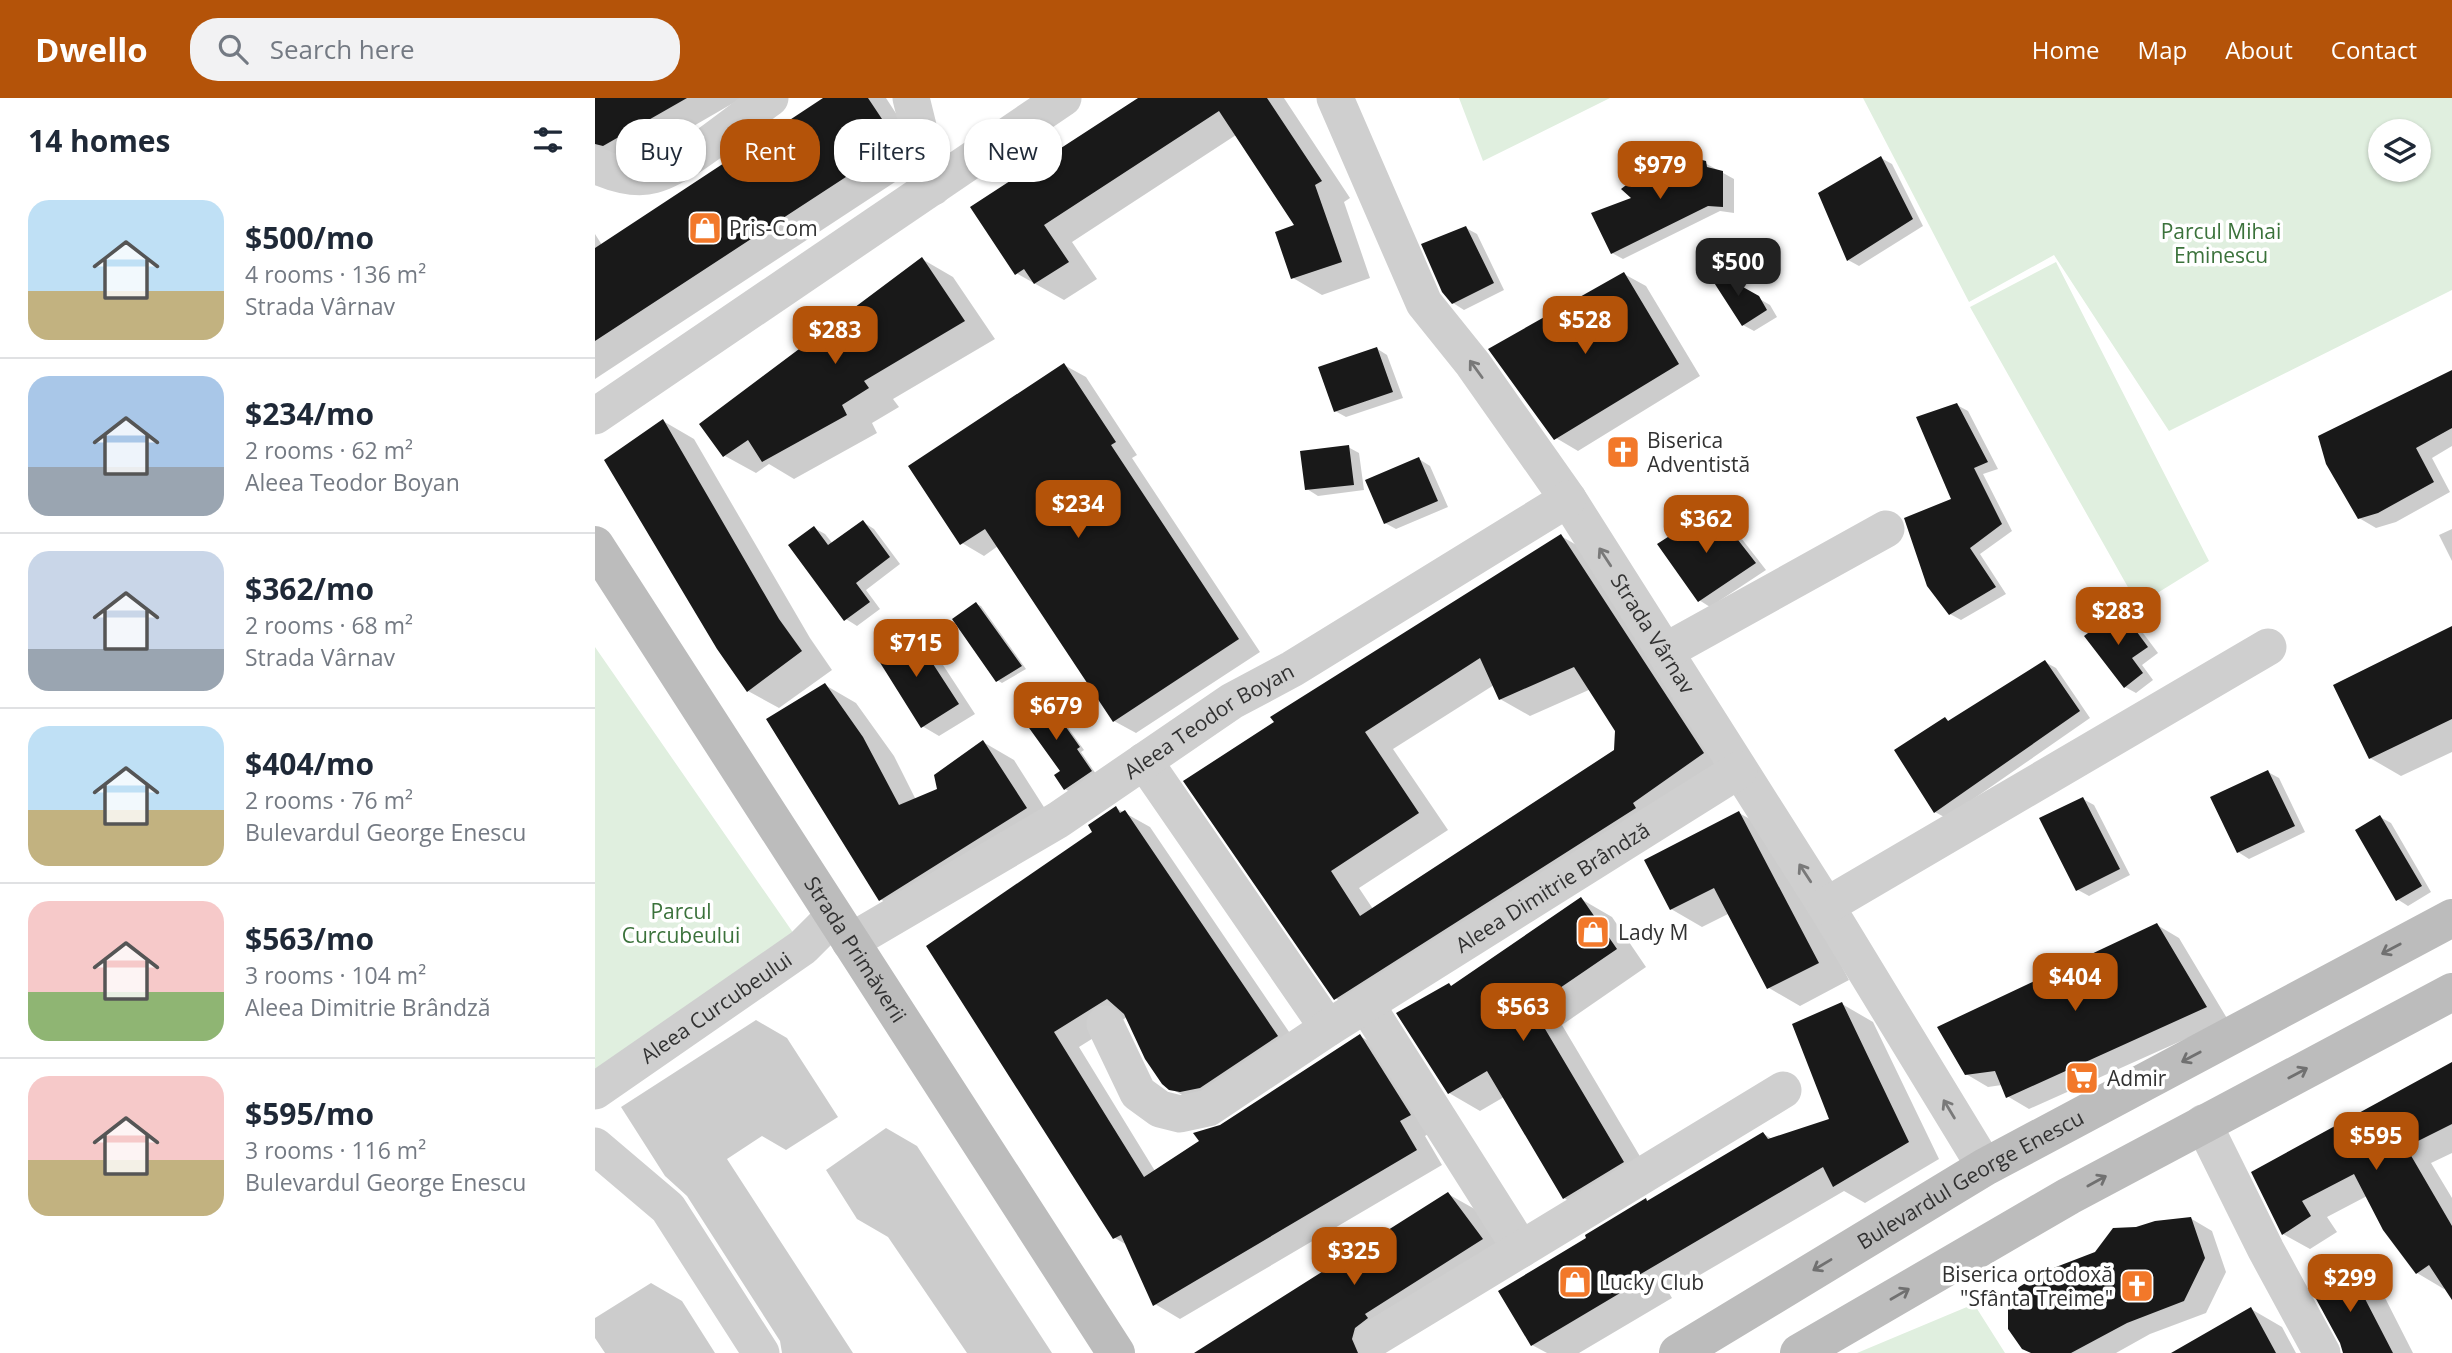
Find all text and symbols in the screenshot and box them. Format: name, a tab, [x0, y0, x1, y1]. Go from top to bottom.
search box	[190, 18, 680, 81]
text: Dwello	[35, 27, 148, 72]
icon: search	[214, 30, 252, 68]
text: Search here	[270, 31, 415, 67]
text: Home	[2032, 33, 2100, 66]
text: Map	[2138, 33, 2187, 66]
text: About	[2225, 33, 2293, 66]
text: Contact	[2331, 33, 2417, 66]
chip: Buy	[616, 119, 706, 182]
chip: Rent	[720, 119, 820, 182]
chip: Filters	[834, 119, 950, 182]
chip: New	[964, 119, 1062, 182]
map controls	[2368, 119, 2431, 182]
button: layers	[2368, 119, 2431, 182]
text: 14 homes	[28, 120, 171, 161]
icon: filters	[529, 121, 567, 159]
pin: $979	[1619, 141, 1701, 201]
text: $979	[1634, 148, 1686, 180]
shop icon: Pris-Com	[686, 209, 724, 247]
place label: Pris-Com	[729, 214, 818, 242]
text: $500/mo	[245, 217, 374, 258]
park label: Parcul Mihai Eminescu	[2161, 217, 2281, 269]
icon: home	[84, 228, 168, 312]
pin: $500	[1697, 238, 1779, 298]
text: $500	[1712, 245, 1764, 277]
text: 4 rooms · 136 m²	[245, 258, 426, 290]
text: Strada Vârnav	[245, 290, 395, 322]
pin: $528	[1544, 296, 1626, 356]
text: $528	[1559, 303, 1611, 335]
pin: $283	[794, 306, 876, 366]
text: $283	[809, 313, 861, 345]
one-way arrow	[1469, 360, 1483, 379]
text: $234/mo	[245, 393, 374, 434]
icon: home	[84, 404, 168, 488]
place label: Biserica Adventistă	[1647, 426, 1750, 478]
church icon: Biserica Adventistă	[1604, 433, 1642, 471]
text: 2 rooms · 62 m²	[245, 434, 413, 466]
text: Aleea Teodor Boyan	[245, 466, 460, 498]
pin: $234	[1037, 480, 1119, 540]
text: $234	[1052, 487, 1104, 519]
pin: $362	[1665, 496, 1747, 555]
text: $362	[1680, 502, 1732, 534]
one-way arrow	[1598, 547, 1612, 567]
text: $362/mo	[245, 568, 374, 609]
street label: Strada Vârnav	[1605, 568, 1702, 699]
icon: home	[84, 579, 168, 663]
pin: $283	[2077, 588, 2159, 647]
text: $283	[2092, 594, 2144, 626]
text: 2 rooms · 68 m²	[245, 609, 413, 641]
pin: $715	[875, 620, 957, 679]
text: $715	[890, 626, 942, 658]
text: Strada Vârnav	[245, 641, 395, 673]
street label: Aleea Teodor Boyan	[1118, 657, 1299, 785]
pin: $679	[1015, 682, 1097, 742]
text: $679	[1030, 689, 1082, 721]
text: $404/mo	[245, 743, 374, 784]
icon: home	[84, 754, 168, 838]
text: 2 rooms · 76 m²	[245, 784, 413, 816]
text: Bulevardul George Enescu	[245, 816, 526, 848]
street label: Aleea Dimitrie Brândză	[1450, 816, 1655, 959]
one-way arrow	[1797, 864, 1811, 884]
street label: Strada Primăverii	[798, 871, 913, 1028]
park label: Parcul Curcubeului	[622, 897, 740, 949]
shop icon: Lady M	[1574, 913, 1612, 951]
text: $563/mo	[245, 918, 374, 959]
place label: Lady M	[1618, 918, 1688, 946]
icon: home	[84, 929, 168, 1013]
one-way arrow	[2382, 942, 2402, 956]
street label: Aleea Curcubeului	[635, 945, 797, 1070]
pin: $404	[2034, 954, 2116, 1013]
text: 3 rooms · 104 m²	[245, 959, 426, 991]
text: $404	[2049, 960, 2101, 992]
pin: $563	[1482, 984, 1564, 1043]
text: $563	[1497, 990, 1549, 1022]
text: Aleea Dimitrie Brândză	[245, 991, 491, 1023]
one-way arrow	[2181, 1050, 2202, 1064]
supermarket icon: Admir	[2063, 1059, 2101, 1097]
place label: Admir	[2107, 1064, 2167, 1092]
one-way arrow	[2287, 1066, 2308, 1079]
text: $595/mo	[245, 1093, 374, 1134]
one-way arrow	[1942, 1100, 1956, 1120]
street label: Bulevardul George Enescu	[1852, 1103, 2088, 1255]
icon: home	[84, 1104, 168, 1188]
pin: $595	[2335, 1112, 2417, 1172]
text: $595	[2350, 1119, 2402, 1151]
text: 3 rooms · 116 m²	[245, 1134, 426, 1166]
text: Bulevardul George Enescu	[245, 1166, 526, 1198]
one-way arrow	[2087, 1174, 2107, 1188]
pin: $325	[1313, 1228, 1395, 1287]
text: $325	[1328, 1234, 1380, 1266]
pin: $299	[2309, 1254, 2391, 1314]
one-way arrow	[1813, 1259, 1833, 1273]
place label: Biserica ortodoxă "Sfânta Treime"	[1942, 1260, 2113, 1312]
text: $299	[2324, 1261, 2376, 1293]
shop icon: Lucky Club	[1556, 1263, 1594, 1301]
church icon: Biserica ortodoxă "Sfânta Treime"	[2118, 1267, 2156, 1305]
place label: Lucky Club	[1599, 1268, 1704, 1296]
one-way arrow	[1890, 1287, 1910, 1301]

